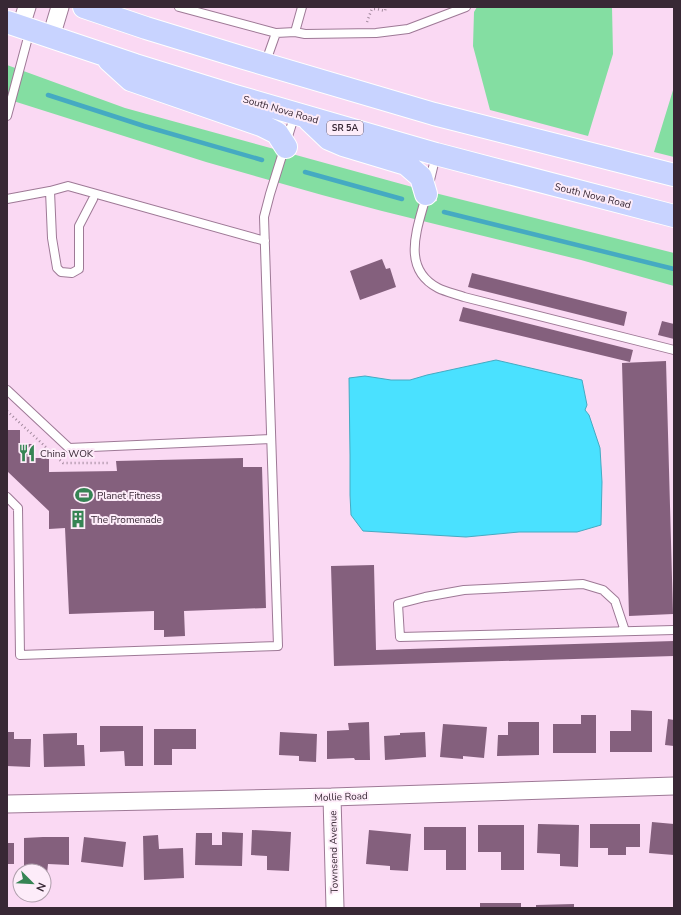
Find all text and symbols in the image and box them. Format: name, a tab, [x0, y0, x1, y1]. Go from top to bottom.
street label: South Nova Road	[241, 92, 320, 128]
road number: SR 5A	[327, 121, 363, 135]
street label: South Nova Road	[553, 180, 633, 212]
restaurant icon: China WOK	[17, 443, 37, 463]
place label: China WOK	[40, 447, 94, 461]
sports icon: Planet Fitness	[74, 485, 94, 505]
place label: Planet Fitness	[97, 489, 161, 503]
building icon: The Promenade	[68, 509, 88, 529]
place label: The Promenade	[91, 513, 162, 527]
street label: Mollie Road	[314, 789, 368, 805]
street label: Townsend Avenue	[326, 810, 342, 894]
north arrow	[12, 863, 52, 903]
text: N	[32, 880, 49, 894]

